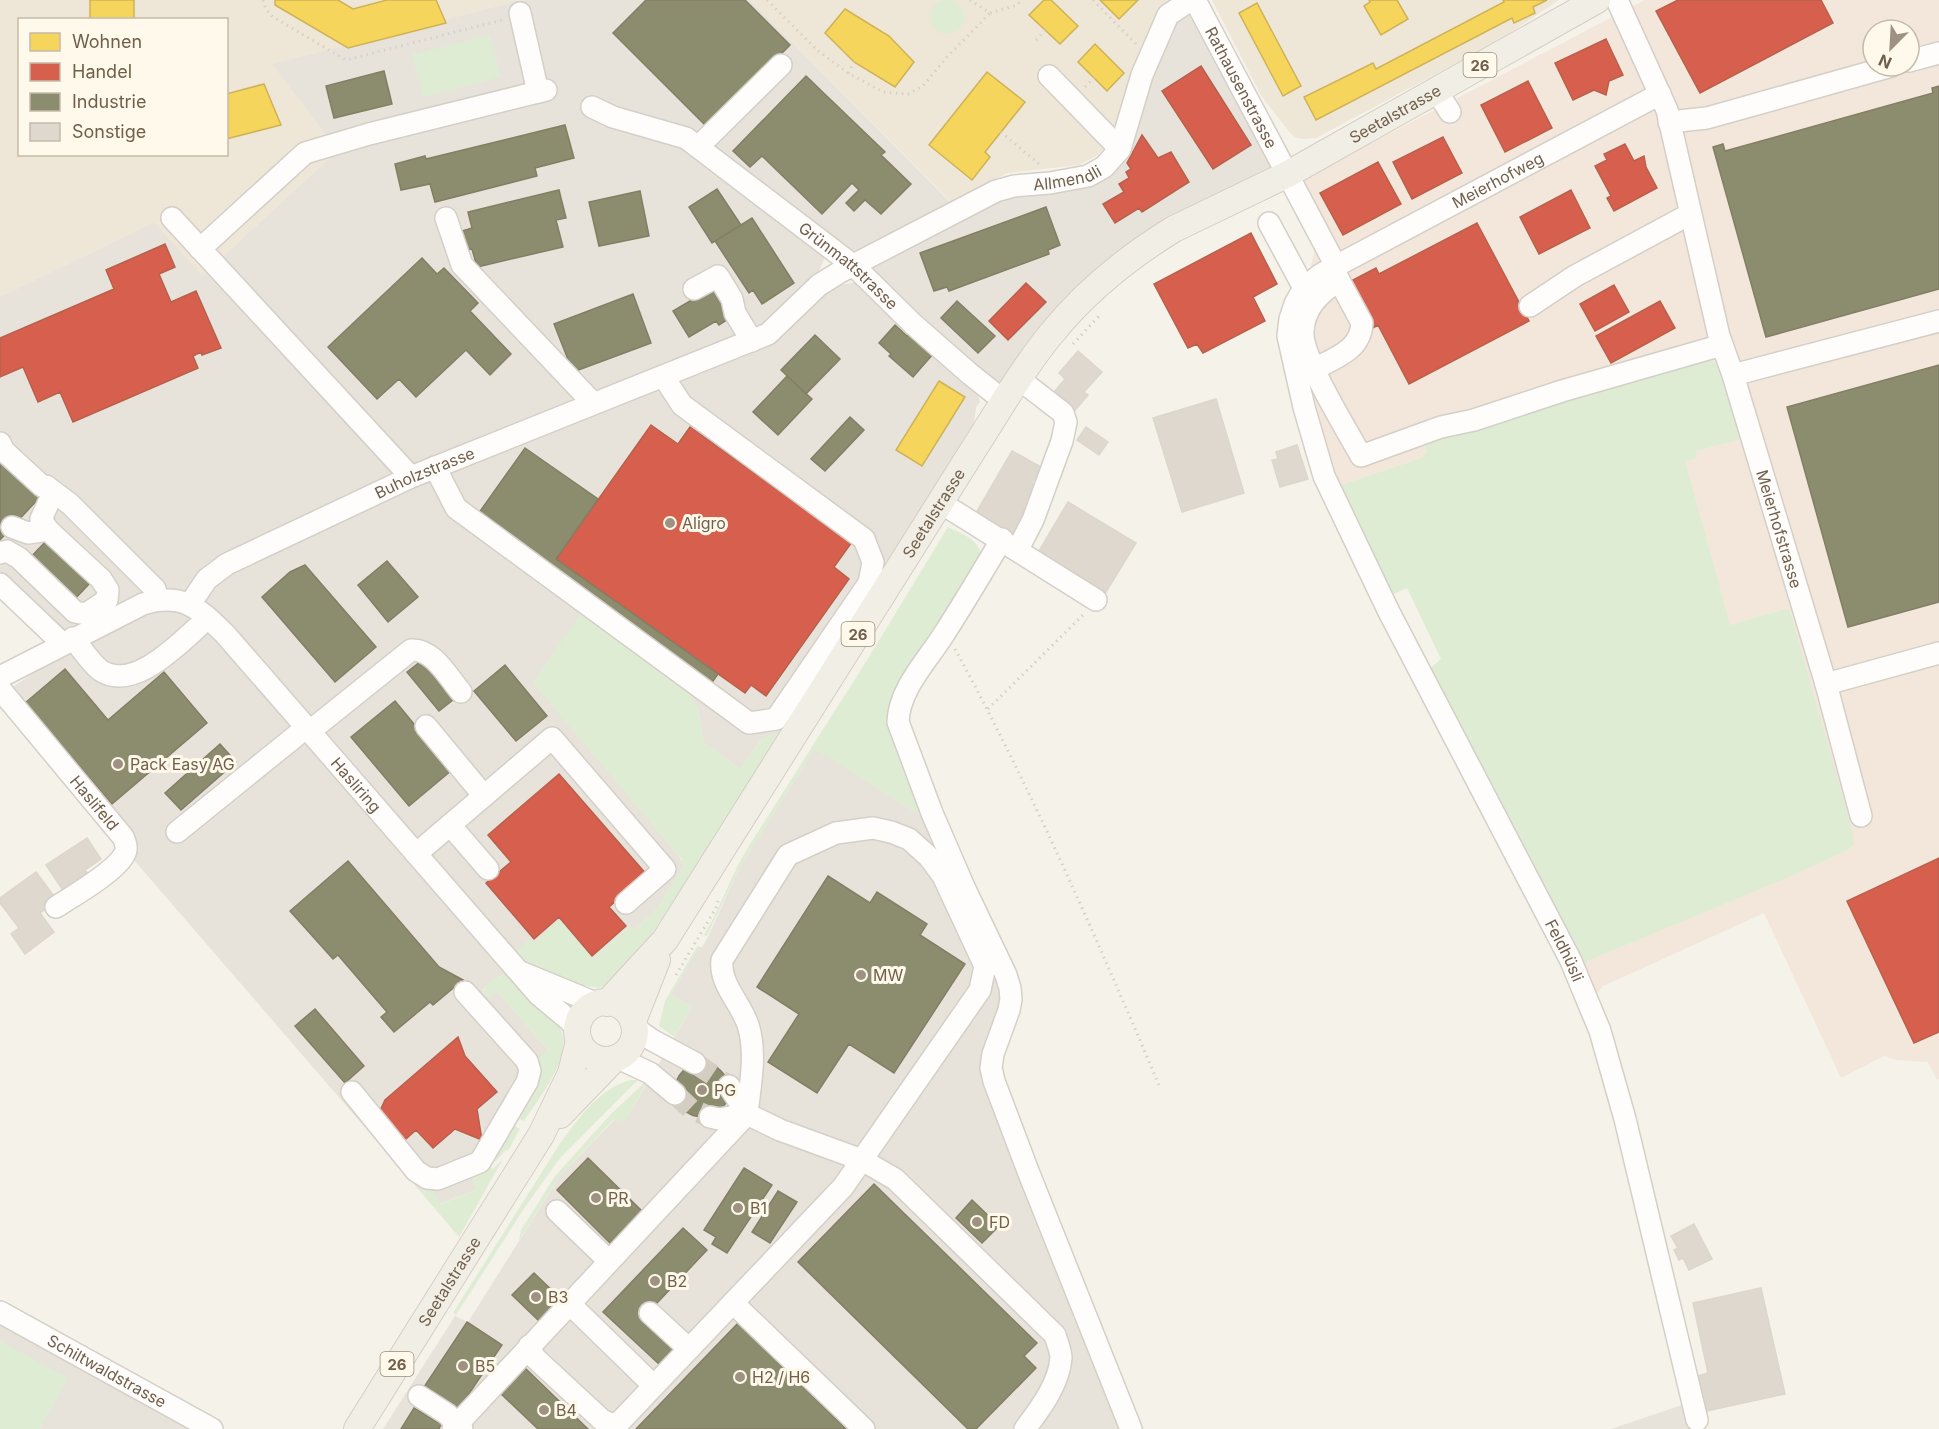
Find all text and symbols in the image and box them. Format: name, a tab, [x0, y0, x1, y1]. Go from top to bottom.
legend	[18, 18, 228, 156]
north arrow	[1861, 18, 1921, 78]
street label: Rathausenstrasse	[1201, 23, 1282, 152]
text: Wohnen	[72, 31, 142, 52]
text: N	[1875, 50, 1895, 73]
road number: 26	[1464, 53, 1496, 77]
text: Handel	[72, 61, 132, 82]
street label: Seetalstrasse	[1346, 80, 1444, 148]
text: Industrie	[72, 91, 146, 112]
text: Sonstige	[72, 121, 146, 142]
street label: Meierhofweg	[1449, 148, 1547, 213]
street label: Allmendli	[1032, 161, 1105, 194]
street label: Grünmattstrasse	[795, 218, 902, 314]
street label: Buholzstrasse	[371, 443, 477, 503]
street label: Seetalstrasse	[898, 465, 969, 562]
street label: Meierhofstrasse	[1752, 467, 1807, 591]
place label: Aligro	[682, 513, 726, 533]
marker: Aligro	[663, 516, 677, 530]
road number: 26	[842, 622, 874, 646]
street label: Hasliring	[327, 753, 386, 816]
place label: Pack Easy AG	[130, 754, 235, 774]
marker: Pack Easy AG	[111, 757, 125, 771]
street label: Haslifeld	[66, 771, 123, 834]
street label: Feldhüsli	[1541, 916, 1588, 984]
place label: MW	[873, 965, 903, 985]
marker: MW	[854, 968, 868, 982]
place label: PG	[714, 1080, 736, 1100]
marker: PG	[695, 1083, 709, 1097]
place label: PR	[608, 1188, 629, 1208]
marker: PR	[589, 1191, 603, 1205]
place label: B1	[750, 1198, 767, 1218]
marker: B1	[731, 1201, 745, 1215]
place label: FD	[989, 1212, 1010, 1232]
marker: FD	[970, 1215, 984, 1229]
street label: Seetalstrasse	[414, 1233, 485, 1330]
place label: B2	[667, 1271, 687, 1291]
marker: B2	[648, 1274, 662, 1288]
place label: B3	[548, 1287, 568, 1307]
marker: B3	[529, 1290, 543, 1304]
street label: Schiltwaldstrasse	[44, 1330, 170, 1412]
road number: 26	[380, 1352, 414, 1376]
place label: B5	[475, 1356, 495, 1376]
marker: B5	[456, 1359, 470, 1373]
place label: H2 / H6	[752, 1367, 810, 1387]
marker: H2 / H6	[733, 1370, 747, 1384]
place label: B4	[556, 1400, 577, 1420]
marker: B4	[537, 1403, 551, 1417]

